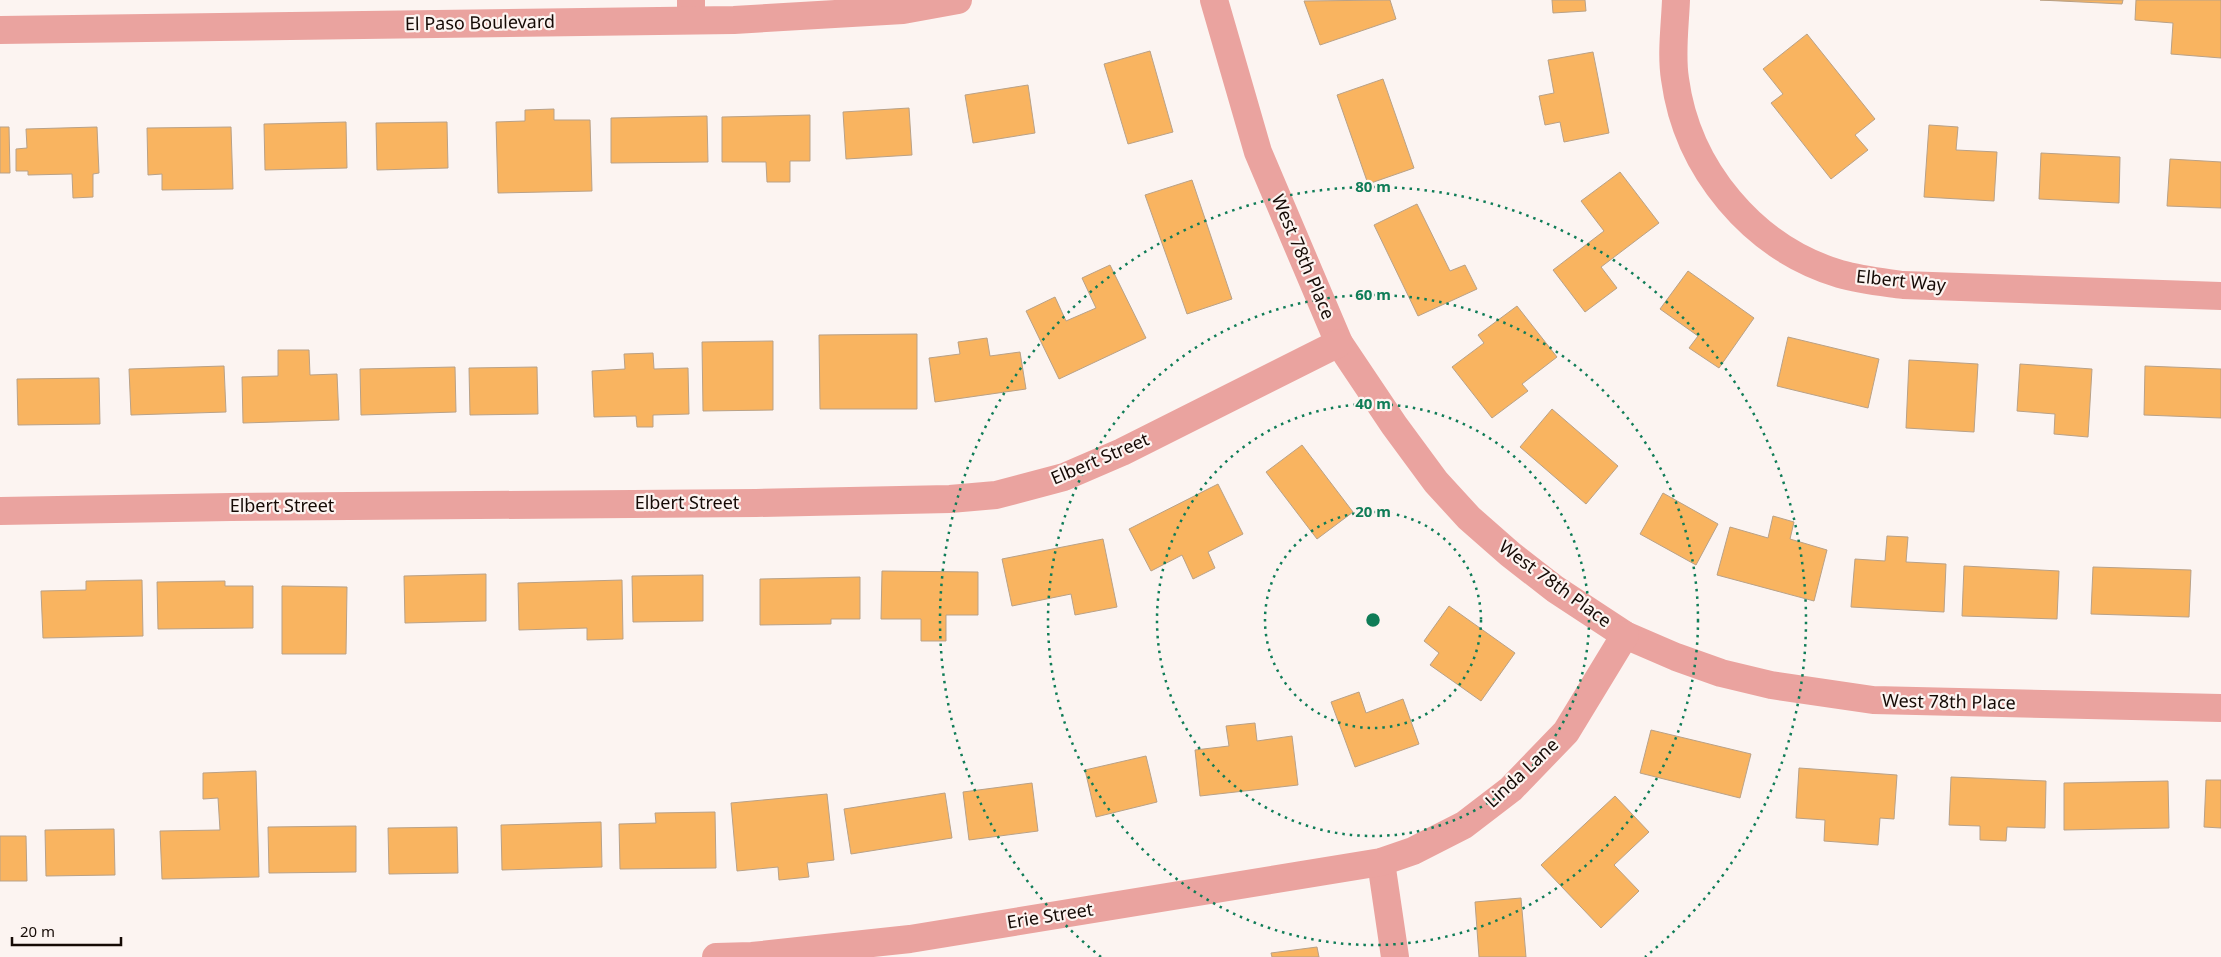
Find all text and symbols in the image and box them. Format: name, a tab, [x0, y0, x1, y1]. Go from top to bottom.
street label: El Paso Boulevard	[405, 9, 555, 35]
text: 80 m	[1355, 176, 1391, 196]
street label: West 78th Place	[1267, 190, 1341, 323]
street label: Elbert Way	[1855, 263, 1948, 297]
text: 60 m	[1355, 284, 1391, 304]
text: 40 m	[1355, 393, 1391, 413]
street label: Elbert Street	[1047, 426, 1153, 490]
street label: Elbert Street	[635, 490, 740, 514]
street label: Elbert Street	[230, 493, 335, 517]
text: 20 m	[1355, 501, 1391, 521]
street label: West 78th Place	[1494, 534, 1617, 632]
centre of rings	[1364, 611, 1382, 629]
street label: West 78th Place	[1882, 688, 2016, 714]
street label: Linda Lane	[1480, 732, 1563, 812]
street label: Erie Street	[1005, 896, 1095, 934]
scale bar	[12, 914, 121, 946]
text: 20 m	[20, 921, 55, 941]

